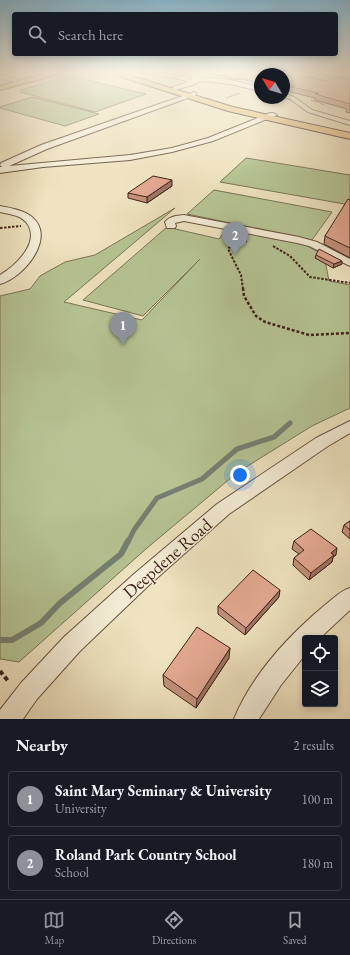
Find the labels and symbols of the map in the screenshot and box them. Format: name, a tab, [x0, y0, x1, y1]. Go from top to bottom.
north arrow	[254, 68, 290, 104]
pin: 2	[222, 222, 248, 255]
pin: 1	[110, 312, 136, 345]
your location	[230, 465, 250, 485]
street label: Deepdene Road	[118, 512, 217, 603]

